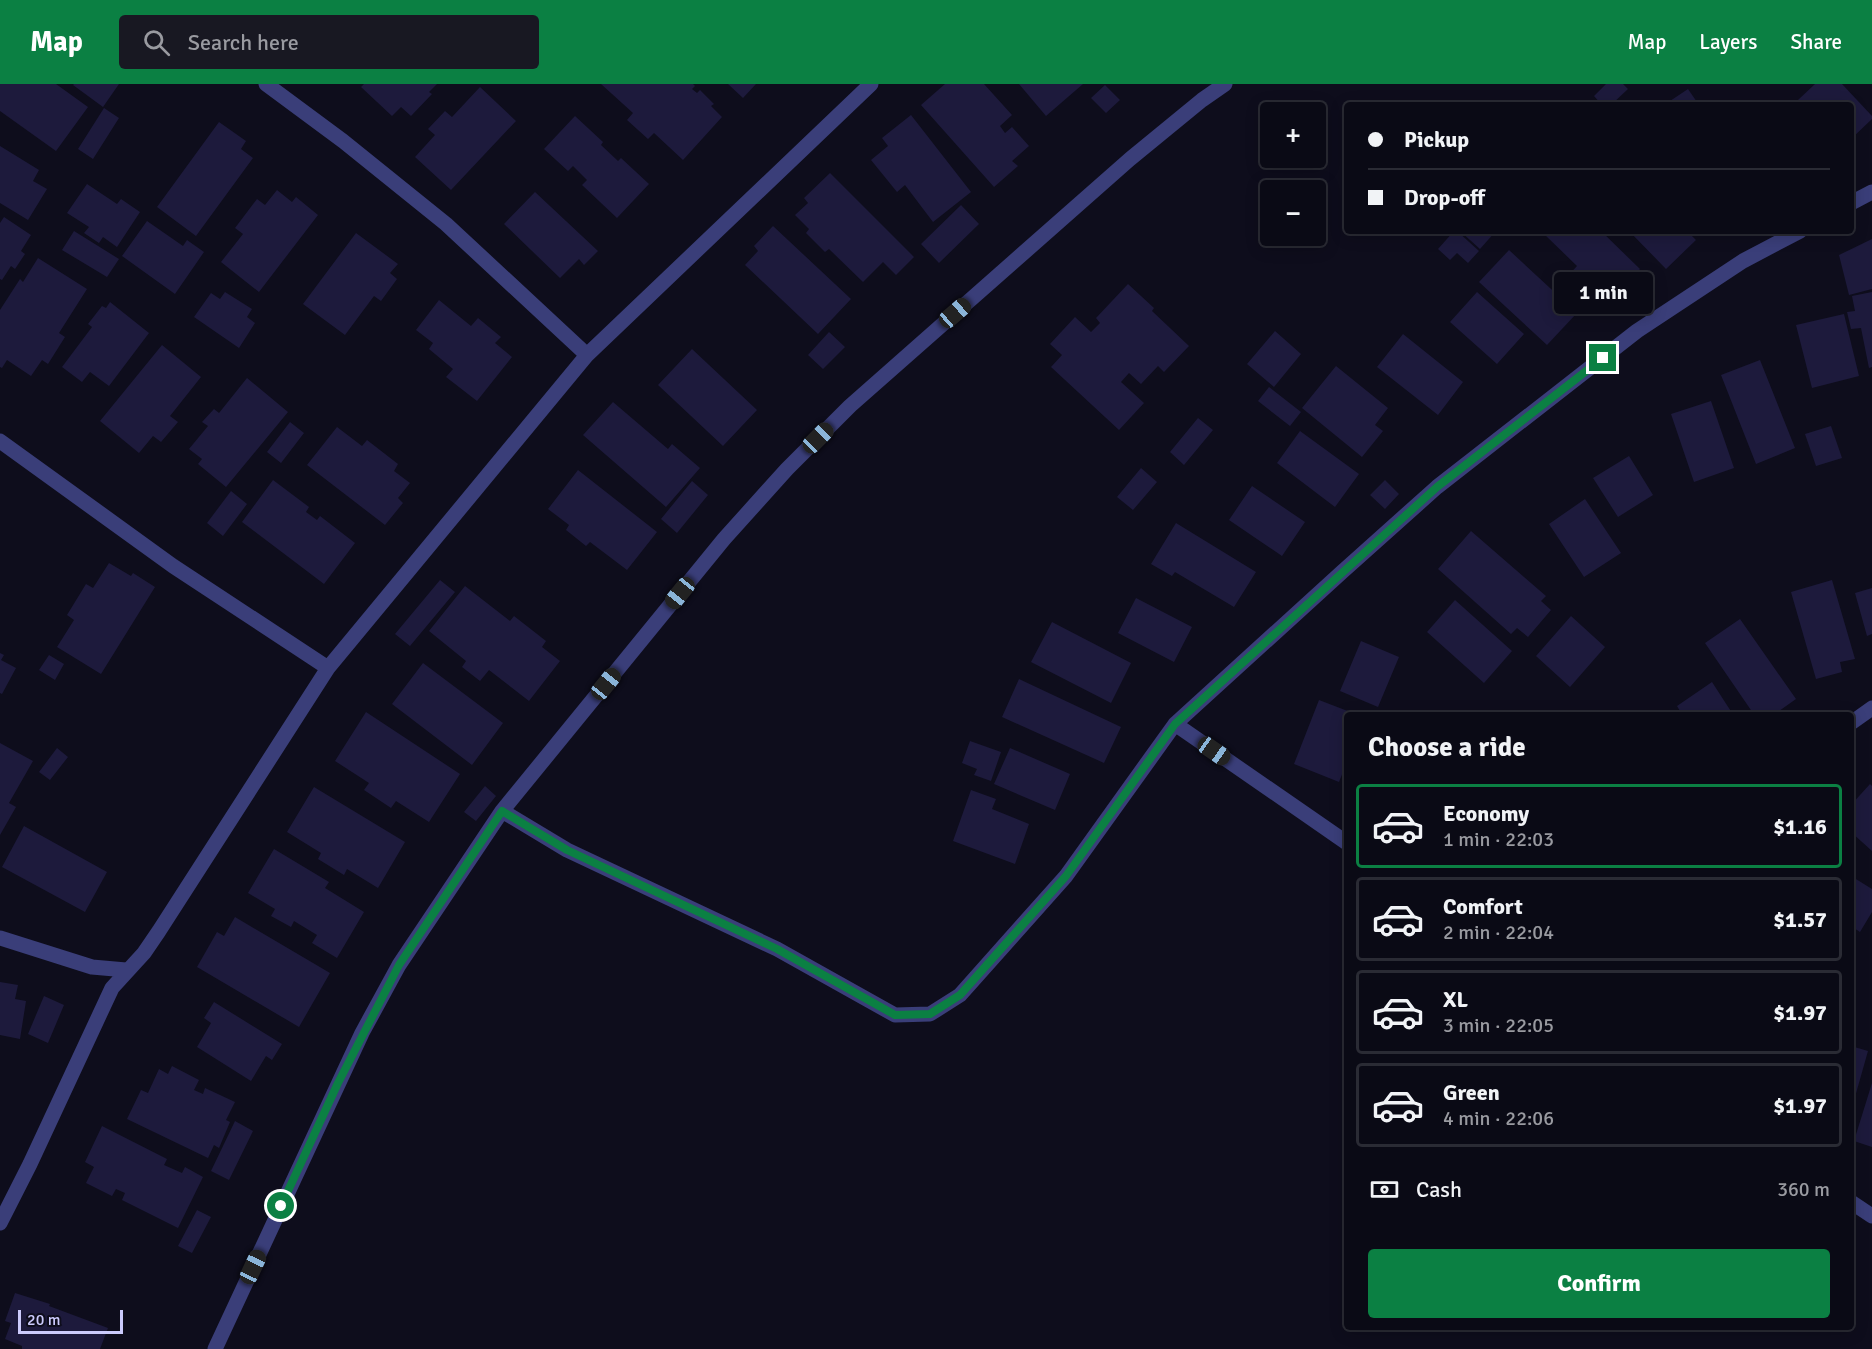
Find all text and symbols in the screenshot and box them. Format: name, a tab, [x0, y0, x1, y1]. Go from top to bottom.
search box	[119, 15, 539, 69]
text: Map	[30, 25, 83, 59]
icon: search	[140, 26, 173, 59]
text: Search here	[188, 29, 299, 56]
text: Map	[1628, 29, 1666, 55]
text: Layers	[1699, 29, 1757, 55]
text: Share	[1790, 29, 1842, 55]
map controls	[1260, 102, 1326, 246]
button: +	[1260, 102, 1326, 168]
text: Pickup	[1404, 126, 1469, 153]
button: −	[1260, 180, 1326, 246]
text: Drop-off	[1404, 184, 1485, 211]
callout: 1 min	[1554, 271, 1652, 313]
text: 1 min	[1579, 280, 1628, 305]
car	[936, 294, 974, 332]
route end	[1589, 344, 1616, 371]
car	[799, 419, 837, 457]
car	[662, 573, 698, 613]
car	[588, 664, 624, 704]
text: Choose a ride	[1368, 731, 1526, 764]
car	[1194, 733, 1234, 769]
icon: car	[1371, 799, 1425, 853]
text: Economy	[1443, 800, 1529, 827]
text: $1.16	[1773, 813, 1827, 840]
text: 1 min · 22:03	[1443, 827, 1554, 852]
icon: car	[1371, 892, 1425, 946]
text: Comfort	[1443, 893, 1523, 920]
text: $1.57	[1773, 906, 1827, 933]
text: 2 min · 22:04	[1443, 920, 1554, 945]
icon: car	[1371, 985, 1425, 1039]
text: XL	[1443, 986, 1468, 1013]
text: $1.97	[1773, 999, 1827, 1026]
text: 3 min · 22:05	[1443, 1013, 1554, 1038]
icon: car	[1371, 1078, 1425, 1132]
text: Green	[1443, 1079, 1500, 1106]
text: $1.97	[1773, 1092, 1827, 1119]
text: 4 min · 22:06	[1443, 1106, 1554, 1131]
icon: cash	[1368, 1173, 1401, 1206]
text: Cash	[1416, 1176, 1462, 1203]
text: 360 m	[1777, 1177, 1830, 1202]
route start	[267, 1192, 294, 1219]
car	[237, 1247, 269, 1287]
button: Confirm	[1368, 1249, 1830, 1318]
scale bar	[18, 1307, 123, 1334]
text: 20 m	[27, 1310, 61, 1330]

